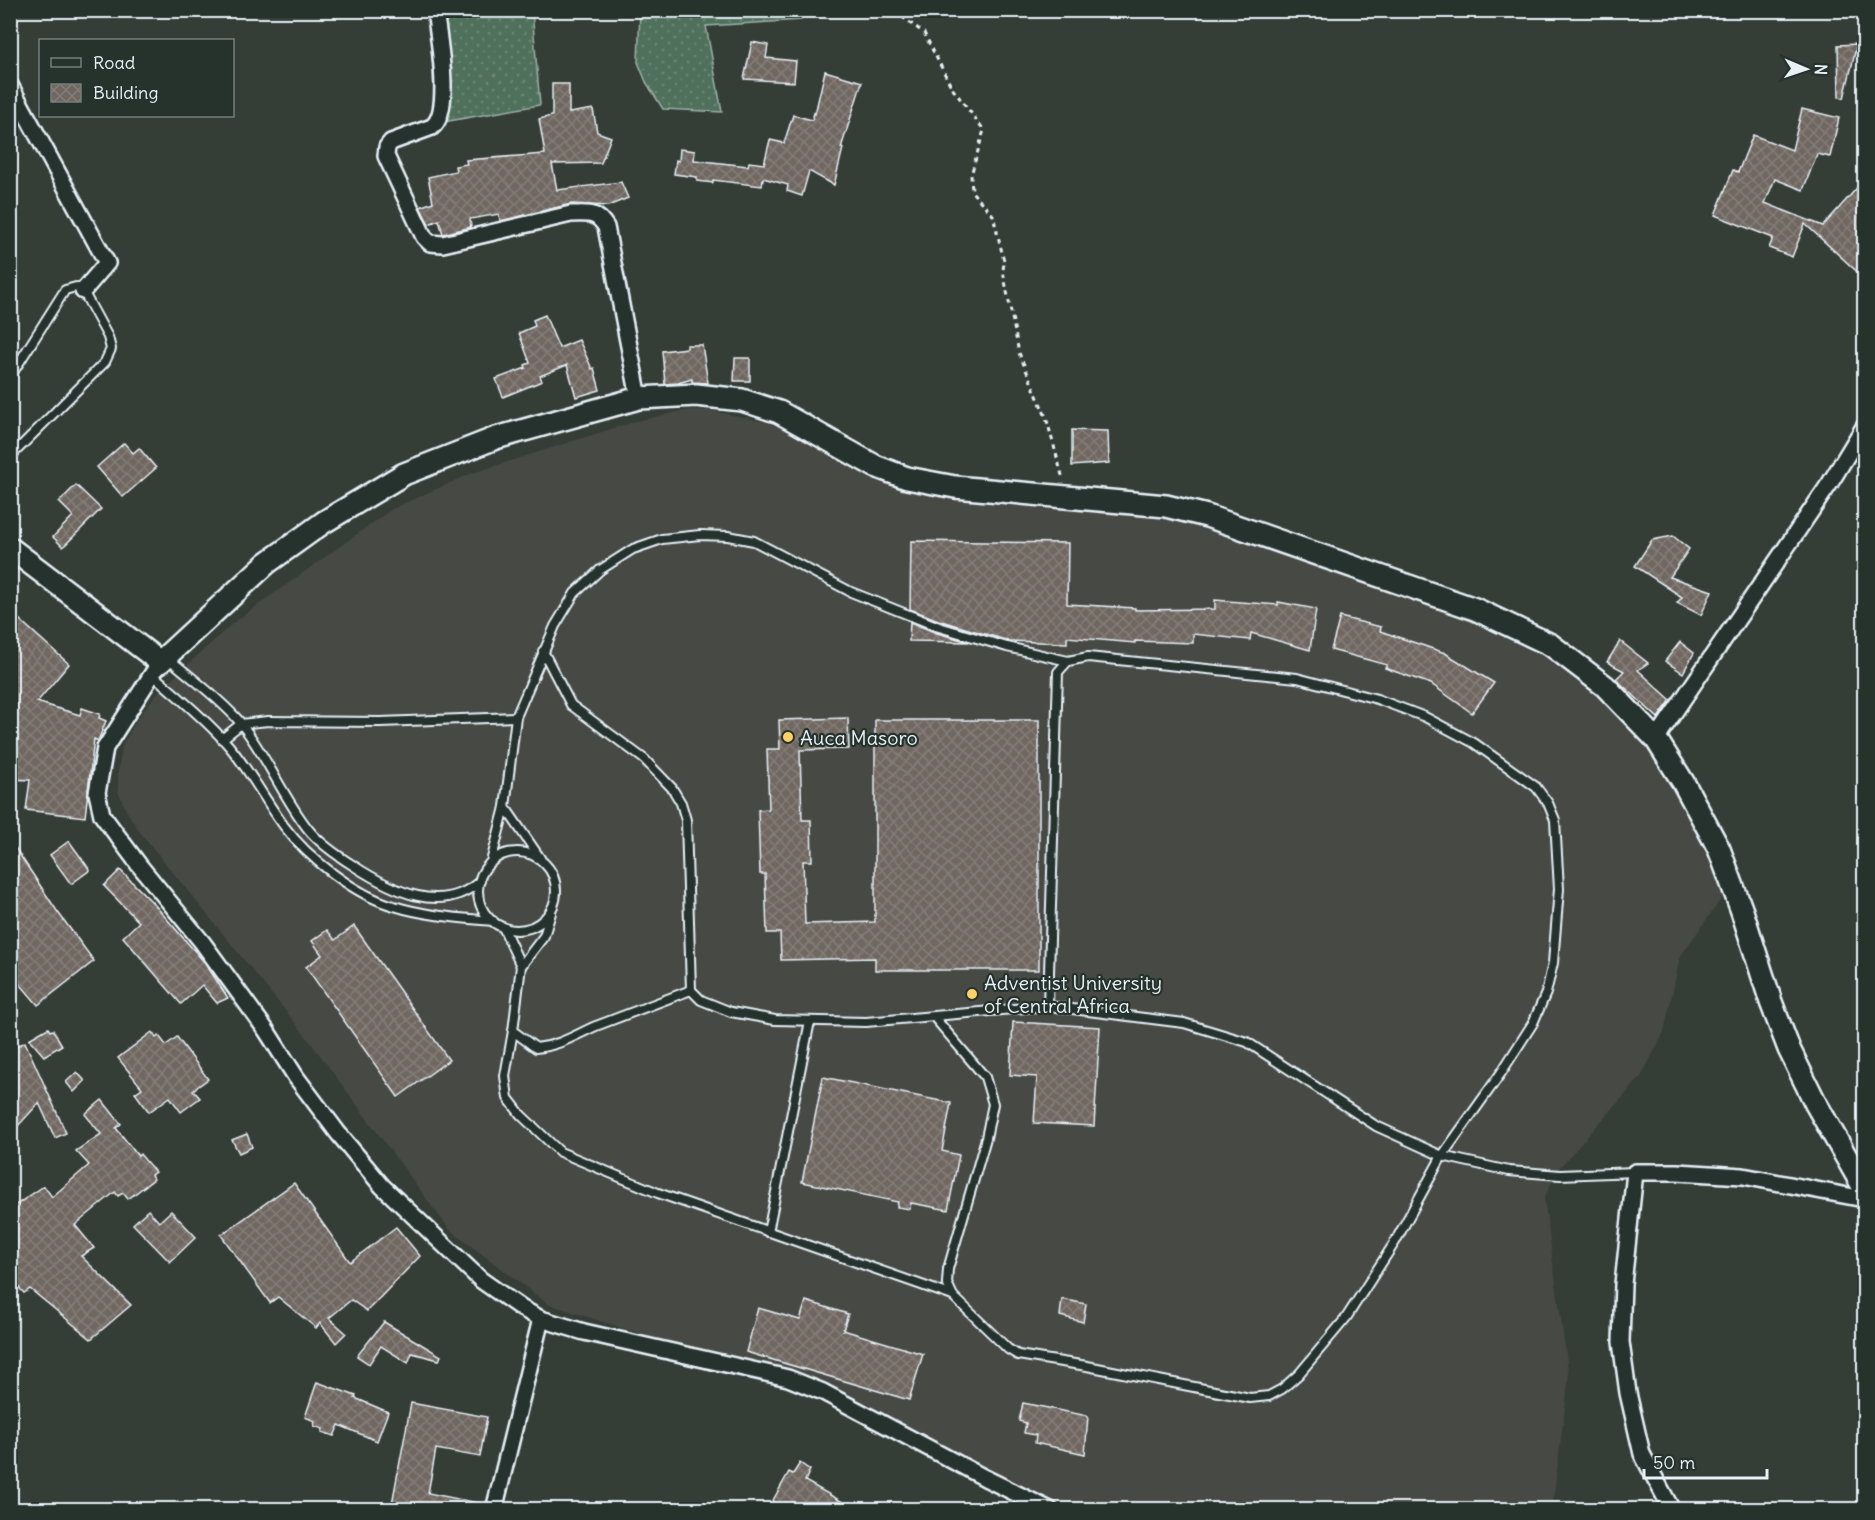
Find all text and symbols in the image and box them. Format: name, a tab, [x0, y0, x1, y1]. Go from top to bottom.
legend	[39, 39, 234, 117]
north arrow	[1776, 39, 1836, 99]
text: Road	[93, 51, 136, 74]
text: N	[1811, 64, 1831, 75]
text: Building	[93, 81, 158, 104]
place label: Auca Masoro	[800, 725, 918, 750]
marker: Auca Masoro	[781, 730, 795, 744]
place label: Adventist University of Central Africa	[984, 970, 1162, 1018]
marker: Adventist University of Central Africa	[965, 987, 979, 1001]
scale bar	[1644, 1442, 1767, 1480]
text: 50 m	[1653, 1451, 1695, 1474]

